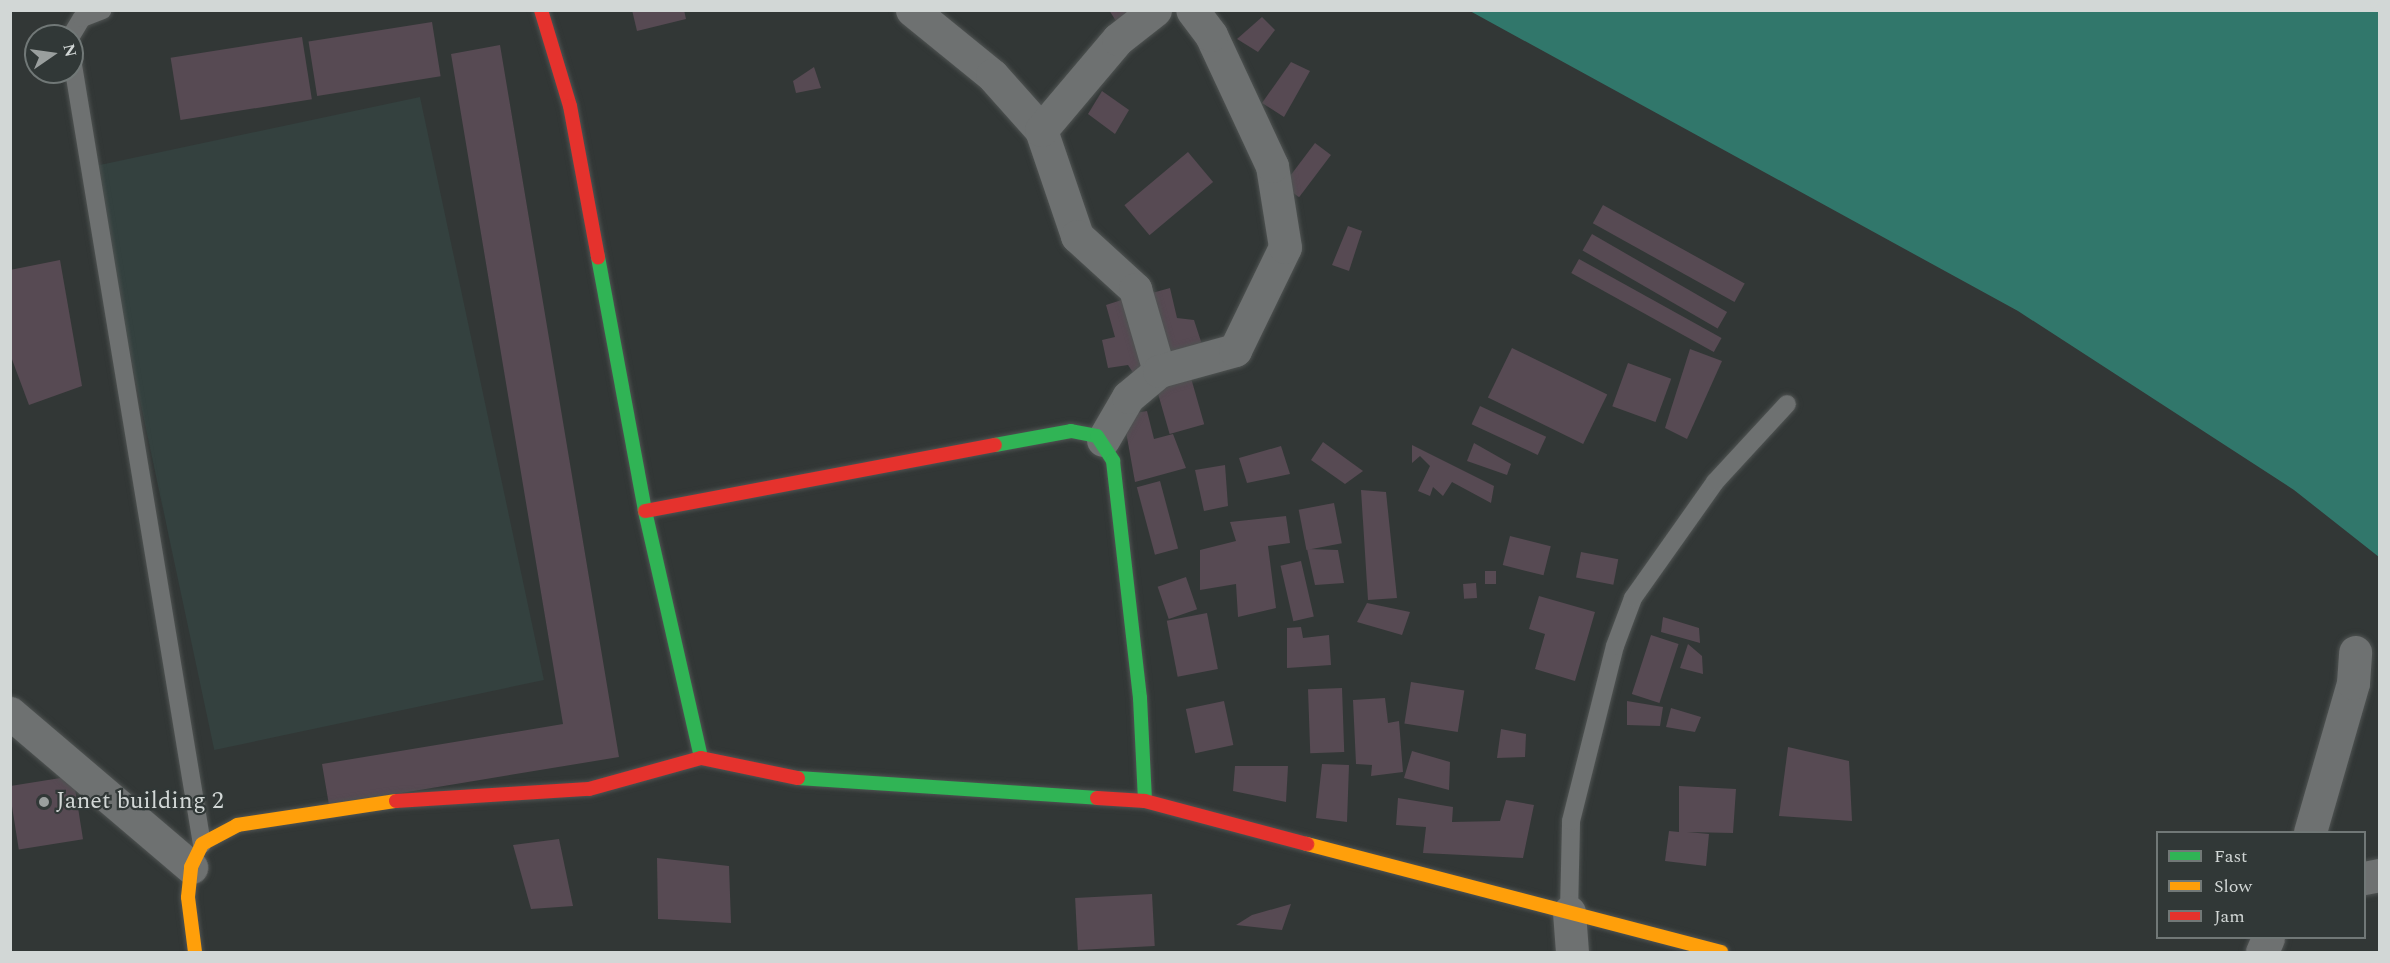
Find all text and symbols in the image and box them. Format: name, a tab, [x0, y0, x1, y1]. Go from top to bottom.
north arrow	[24, 24, 84, 84]
text: N	[56, 41, 83, 59]
place label: Janet building 2	[56, 788, 224, 816]
marker: Janet building 2	[37, 795, 51, 809]
legend	[2156, 831, 2366, 939]
text: Fast	[2214, 843, 2247, 870]
text: Slow	[2214, 873, 2252, 900]
text: Jam	[2214, 903, 2245, 930]

